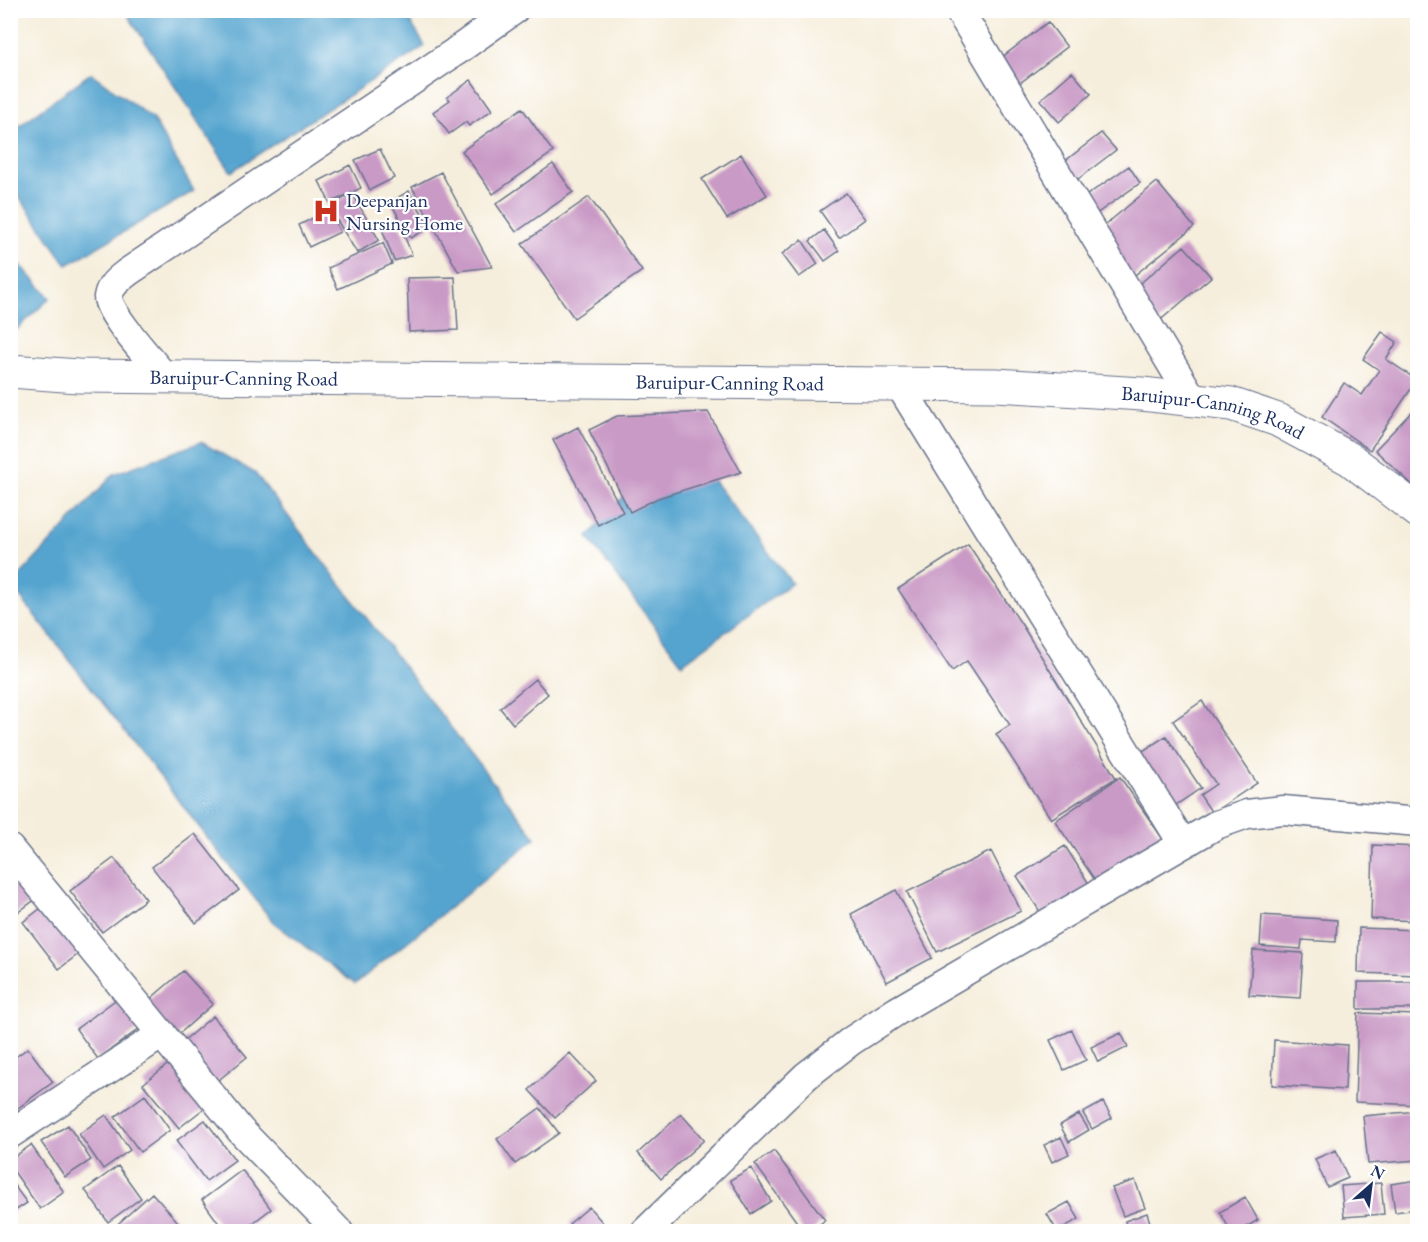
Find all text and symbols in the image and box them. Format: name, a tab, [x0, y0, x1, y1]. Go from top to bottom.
place label: Deepanjan Nursing Home	[346, 187, 463, 236]
hospital icon: Deepanjan Nursing Home	[311, 196, 341, 226]
street label: Baruipur-Canning Road	[150, 364, 339, 392]
street label: Baruipur-Canning Road	[635, 368, 825, 396]
street label: Baruipur-Canning Road	[1121, 380, 1310, 445]
north arrow	[1341, 1155, 1401, 1215]
text: N	[1367, 1160, 1388, 1185]

